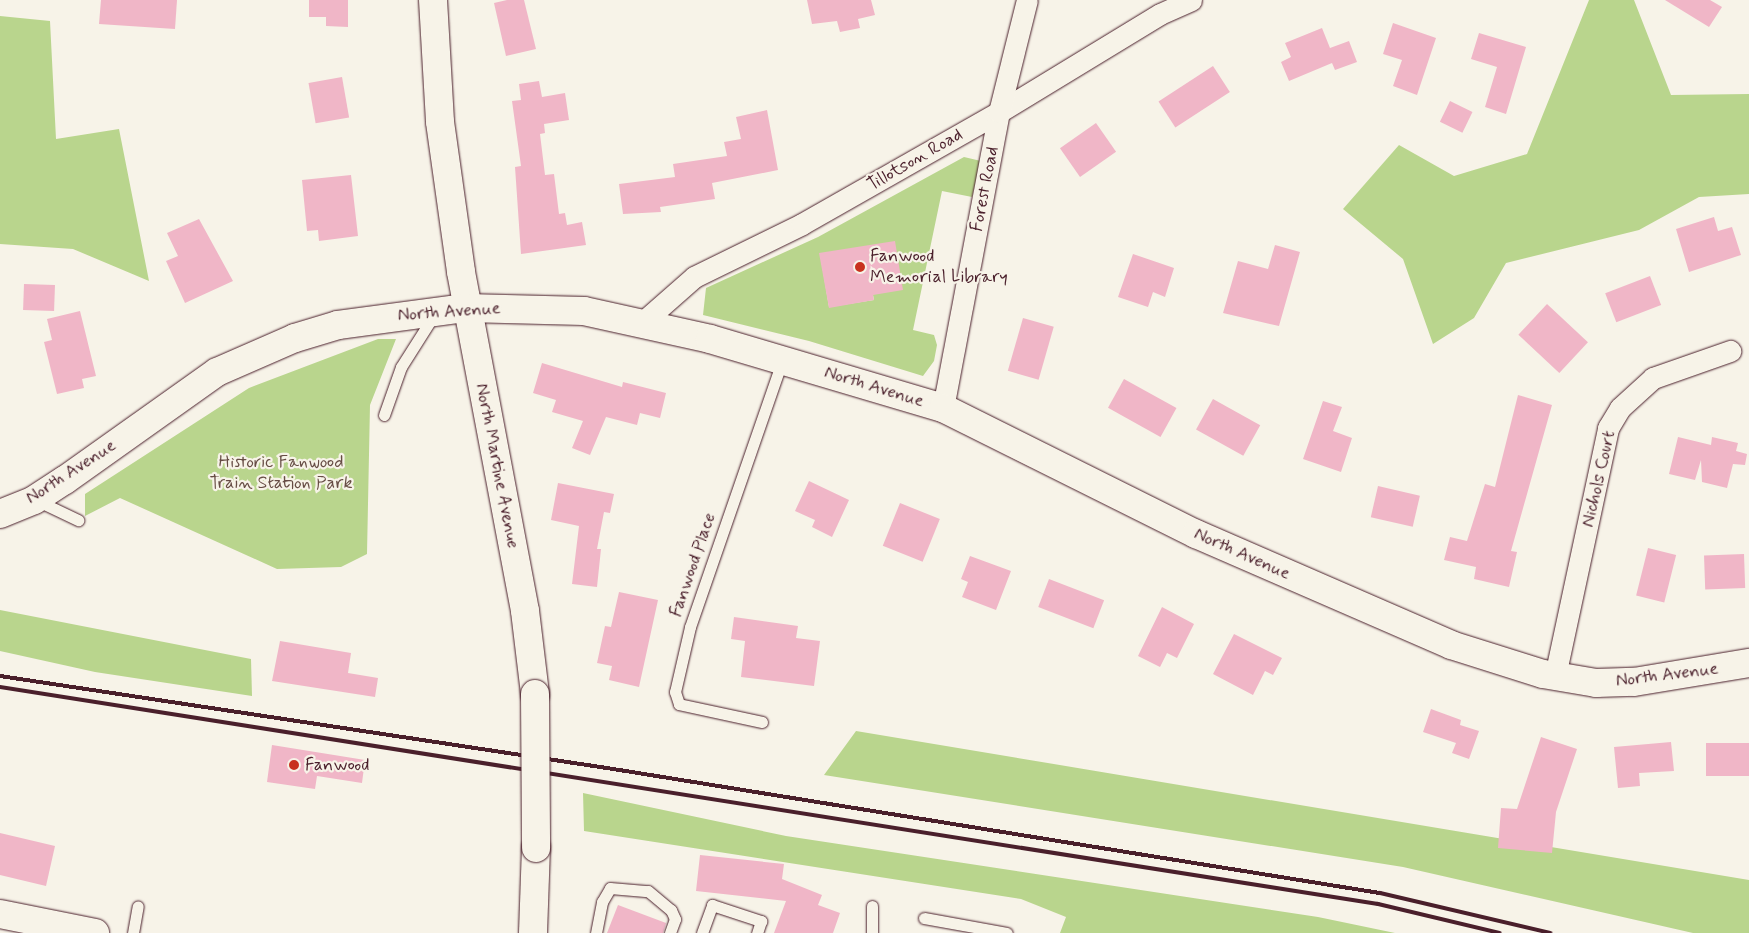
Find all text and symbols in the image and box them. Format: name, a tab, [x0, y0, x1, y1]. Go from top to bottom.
street label: Tillotson Road	[863, 124, 967, 196]
street label: Forest Road	[966, 145, 1004, 233]
place label: Fanwood Memorial Library	[870, 246, 1010, 288]
marker: Fanwood Memorial Library	[854, 261, 866, 273]
street label: North Avenue	[397, 298, 501, 326]
street label: North Avenue	[822, 362, 926, 412]
street label: North Martine Avenue	[470, 381, 524, 551]
street label: Nichols Court	[1577, 427, 1621, 531]
street label: North Avenue	[22, 435, 120, 509]
park label: Historic Fanwood Train Station Park	[210, 452, 352, 494]
street label: Fanwood Place	[665, 510, 721, 620]
street label: North Avenue	[1191, 523, 1293, 585]
street label: North Avenue	[1615, 658, 1719, 692]
place label: Fanwood	[305, 754, 369, 776]
marker: Fanwood	[287, 758, 301, 772]

